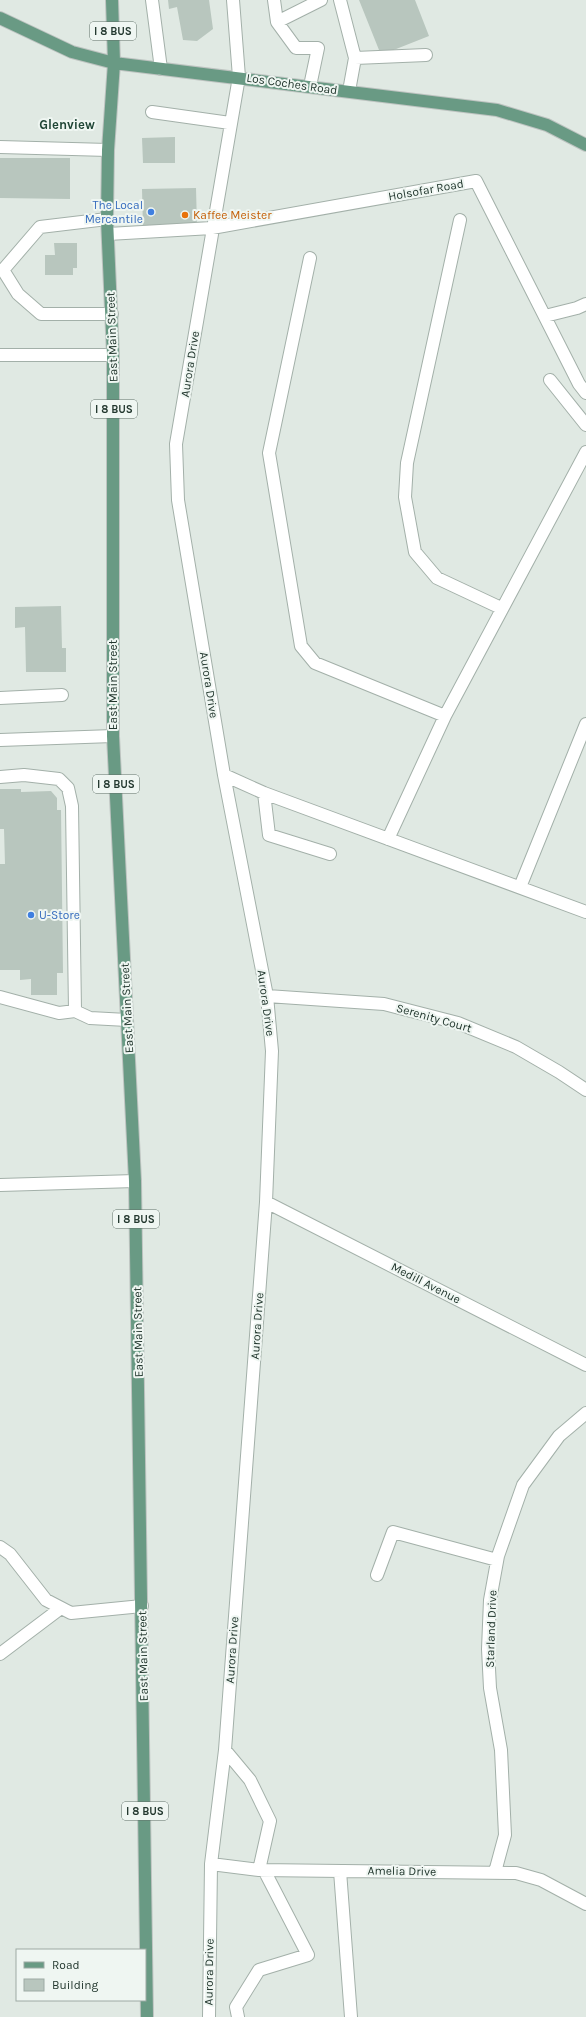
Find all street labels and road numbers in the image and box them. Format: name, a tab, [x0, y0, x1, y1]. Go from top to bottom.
road number: I 8 BUS	[90, 22, 136, 40]
street label: Los Coches Road	[246, 71, 338, 97]
street label: Holsofar Road	[387, 176, 465, 204]
street label: East Main Street	[103, 291, 121, 382]
street label: Aurora Drive	[178, 330, 202, 398]
road number: I 8 BUS	[91, 400, 137, 418]
street label: East Main Street	[106, 639, 120, 730]
street label: Aurora Drive	[197, 651, 221, 719]
road number: I 8 BUS	[93, 775, 139, 793]
street label: East Main Street	[118, 962, 136, 1054]
street label: Aurora Drive	[254, 969, 278, 1037]
street label: Serenity Court	[395, 1001, 474, 1036]
road number: I 8 BUS	[113, 1210, 159, 1228]
street label: Medill Avenue	[389, 1259, 463, 1307]
street label: East Main Street	[130, 1286, 146, 1377]
street label: Aurora Drive	[248, 1292, 266, 1360]
street label: Starland Drive	[483, 1590, 499, 1668]
street label: East Main Street	[135, 1610, 151, 1701]
street label: Aurora Drive	[223, 1616, 241, 1684]
road number: I 8 BUS	[122, 1802, 168, 1820]
street label: Amelia Drive	[368, 1863, 436, 1879]
street label: Aurora Drive	[201, 1938, 217, 2006]

